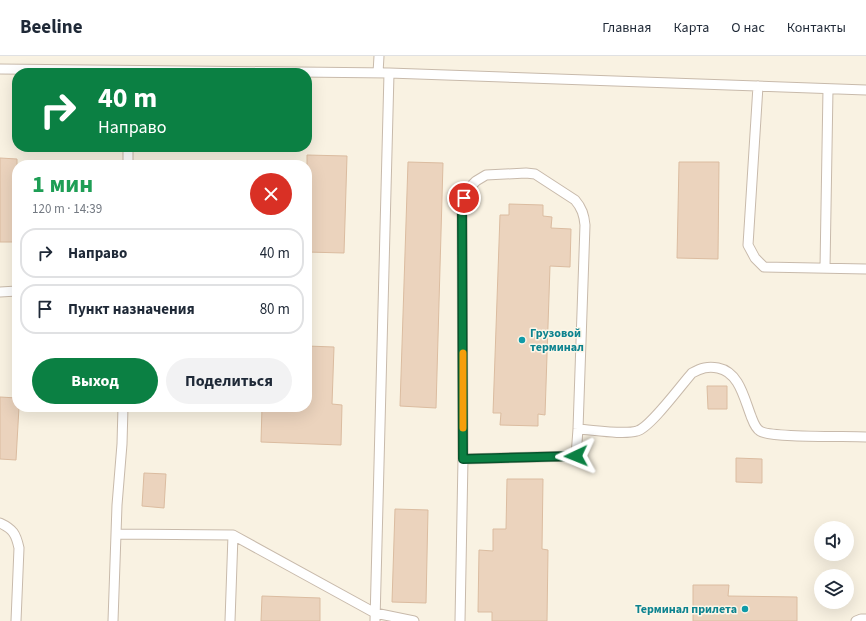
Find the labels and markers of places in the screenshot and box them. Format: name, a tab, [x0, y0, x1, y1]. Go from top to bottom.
pin	[447, 181, 481, 215]
place label: Грузовой терминал	[530, 325, 584, 356]
marker: Грузовой терминал	[517, 335, 527, 345]
place label: Терминал прилета	[635, 601, 737, 618]
marker: Терминал прилета	[740, 604, 750, 614]

